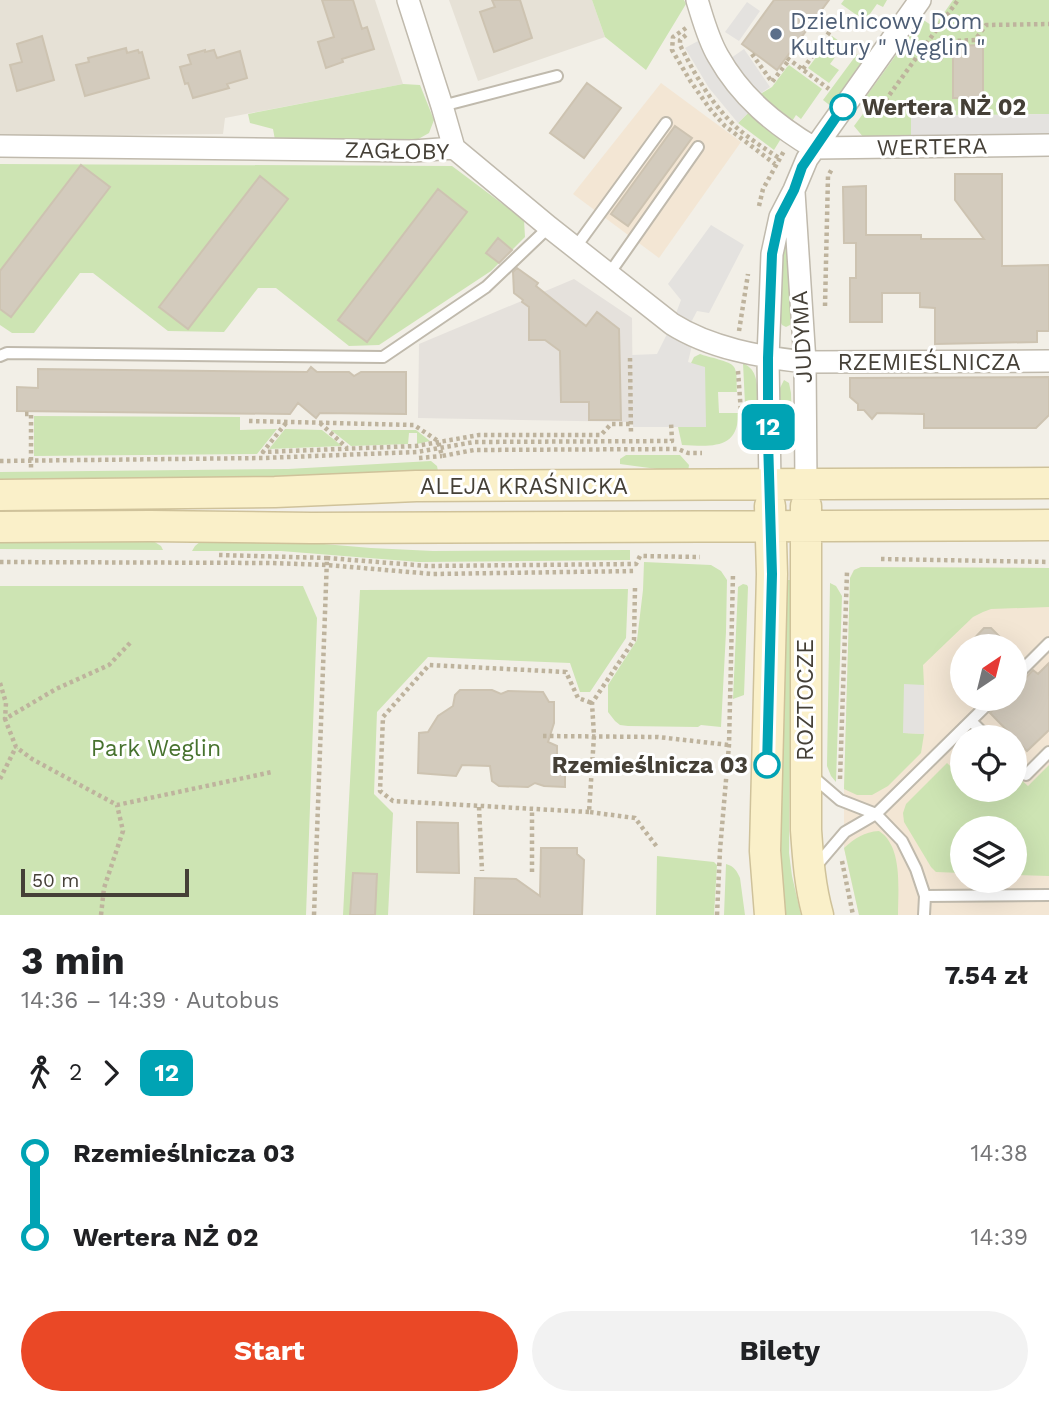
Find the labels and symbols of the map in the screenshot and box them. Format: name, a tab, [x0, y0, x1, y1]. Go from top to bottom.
place label: Dzielnicowy Dom Kultury " Węglin "	[790, 8, 986, 61]
marker: Dzielnicowy Dom Kultury " Węglin "	[768, 26, 784, 42]
marker: Wertera NŻ 02	[830, 94, 856, 120]
place label: Wertera NŻ 02	[862, 94, 1026, 121]
street label: WERTERA	[876, 133, 988, 161]
street label: ZAGŁOBY	[344, 137, 450, 165]
street label: JUDYMA	[786, 290, 818, 384]
street label: RZEMIEŚLNICZA	[837, 348, 1021, 376]
line badge: 12	[736, 404, 800, 450]
street label: ALEJA KRAŚNICKA	[420, 472, 628, 500]
north arrow	[950, 634, 1027, 710]
street label: ROZTOCZE	[792, 639, 819, 761]
park label: Park Weglin	[91, 735, 221, 762]
place label: Rzemieślnicza 03	[552, 752, 748, 779]
marker: Rzemieślnicza 03	[754, 752, 780, 778]
scale bar	[21, 866, 189, 898]

